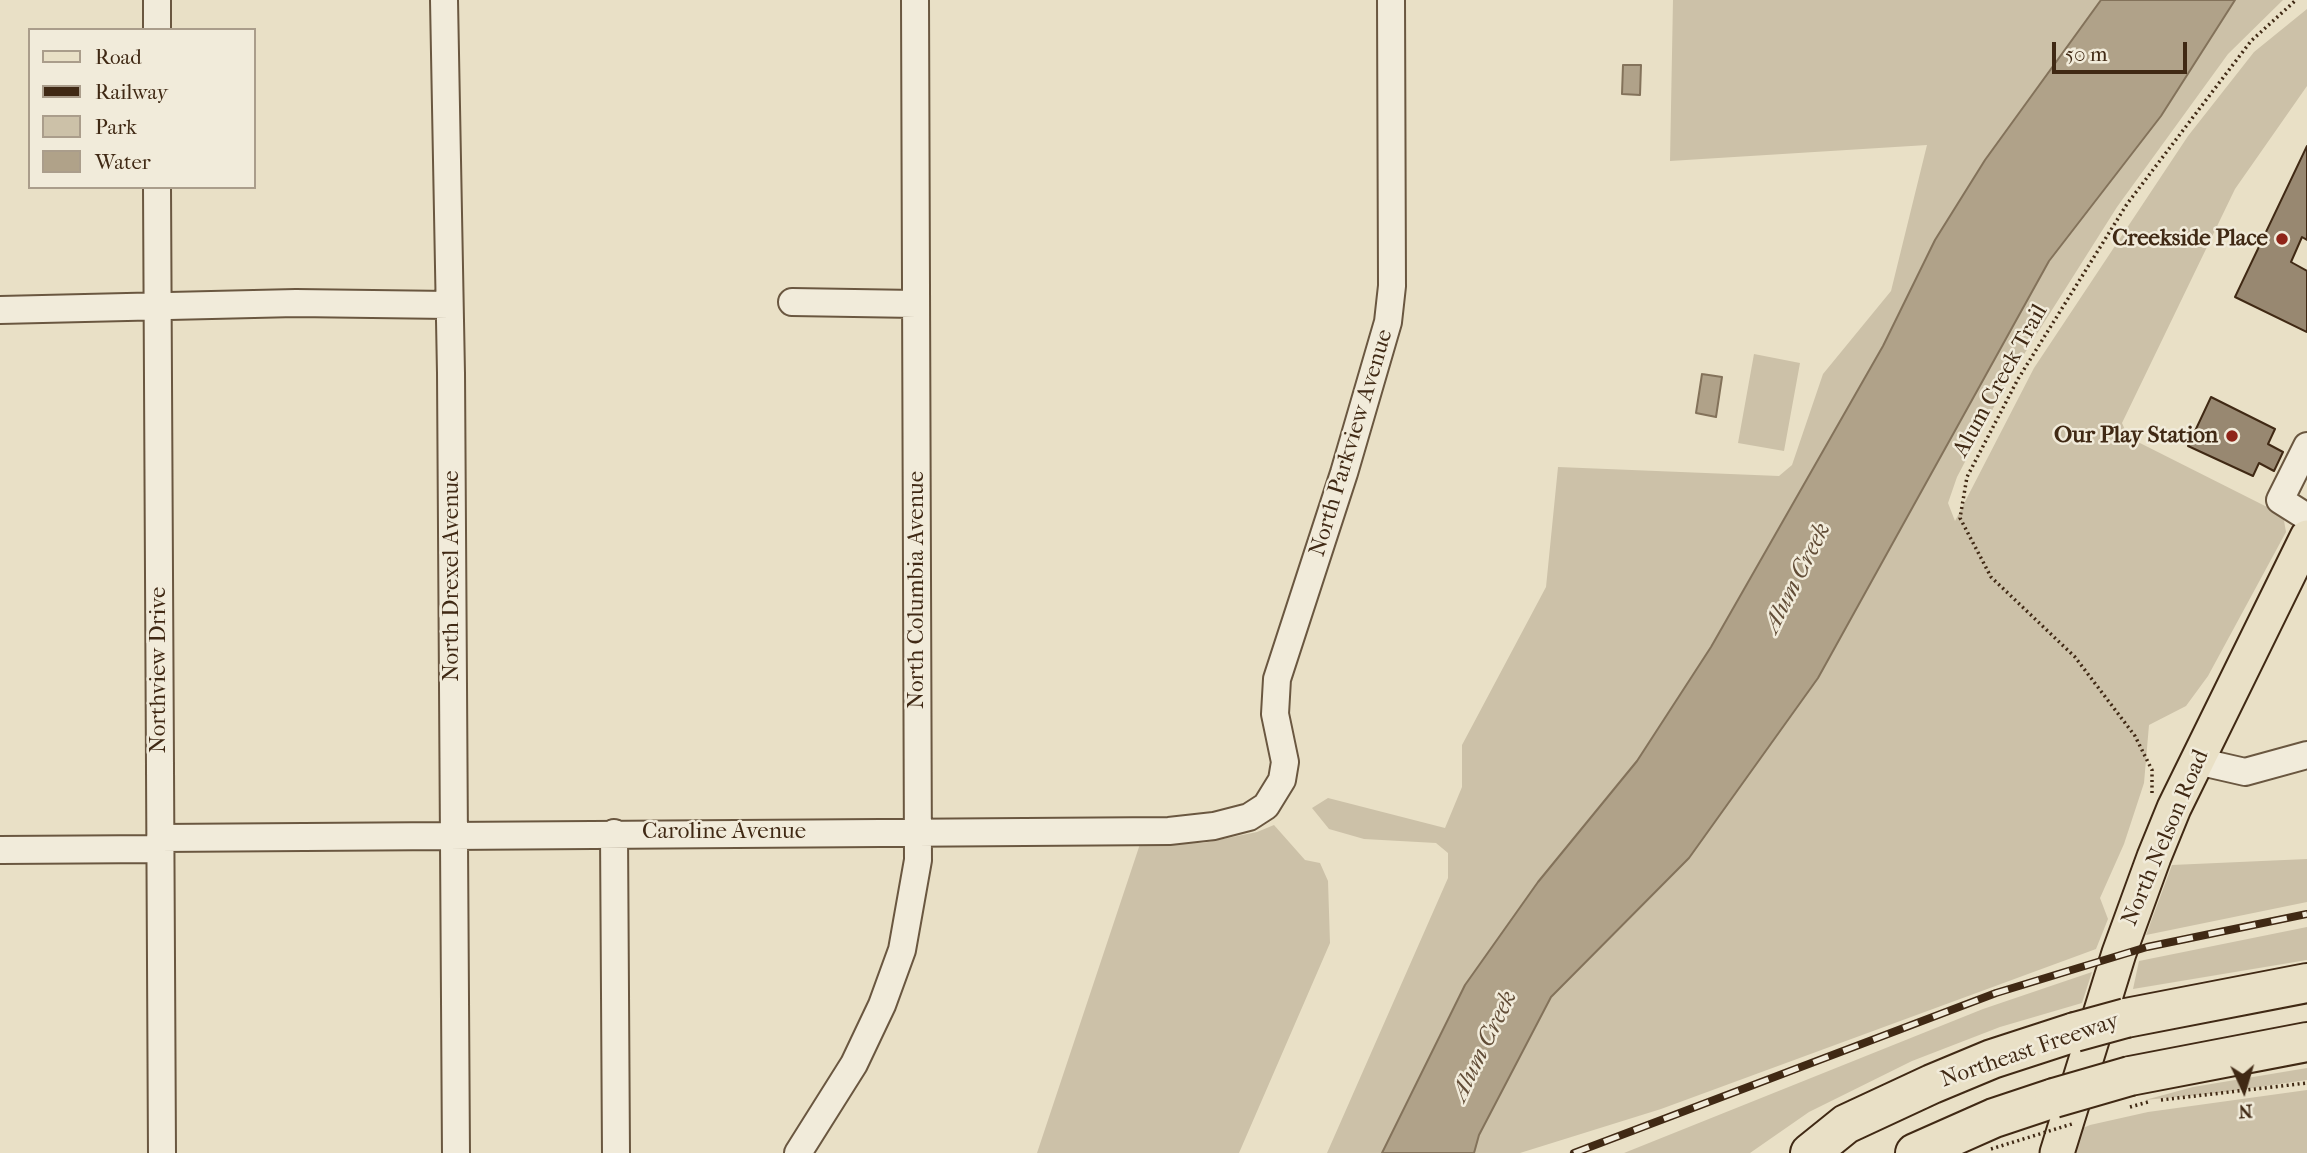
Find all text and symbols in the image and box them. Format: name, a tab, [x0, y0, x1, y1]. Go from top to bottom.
legend	[28, 28, 256, 189]
scale bar	[2055, 28, 2190, 72]
text: 50 m	[2065, 42, 2108, 66]
text: Road	[95, 45, 142, 69]
text: Railway	[95, 80, 168, 104]
text: Park	[95, 115, 137, 139]
text: Water	[95, 150, 151, 174]
place label: Creekside Place	[2112, 225, 2268, 253]
marker: Creekside Place	[2274, 231, 2290, 247]
street label: Alum Creek Trail	[1948, 300, 2054, 462]
street label: North Parkview Avenue	[1304, 326, 1400, 560]
place label: Our Play Station	[2054, 422, 2218, 450]
marker: Our Play Station	[2224, 428, 2240, 444]
street label: North Drexel Avenue	[438, 470, 466, 682]
street label: North Columbia Avenue	[903, 471, 931, 709]
water label: Alum Creek	[1758, 518, 1838, 638]
street label: Northview Drive	[145, 587, 173, 753]
street label: North Nelson Road	[2116, 746, 2216, 930]
street label: Caroline Avenue	[642, 818, 806, 846]
water label: Alum Creek	[1446, 986, 1524, 1106]
street label: Northeast Freeway	[1937, 1008, 2123, 1094]
north arrow	[2209, 1055, 2279, 1125]
text: N	[2238, 1099, 2253, 1122]

